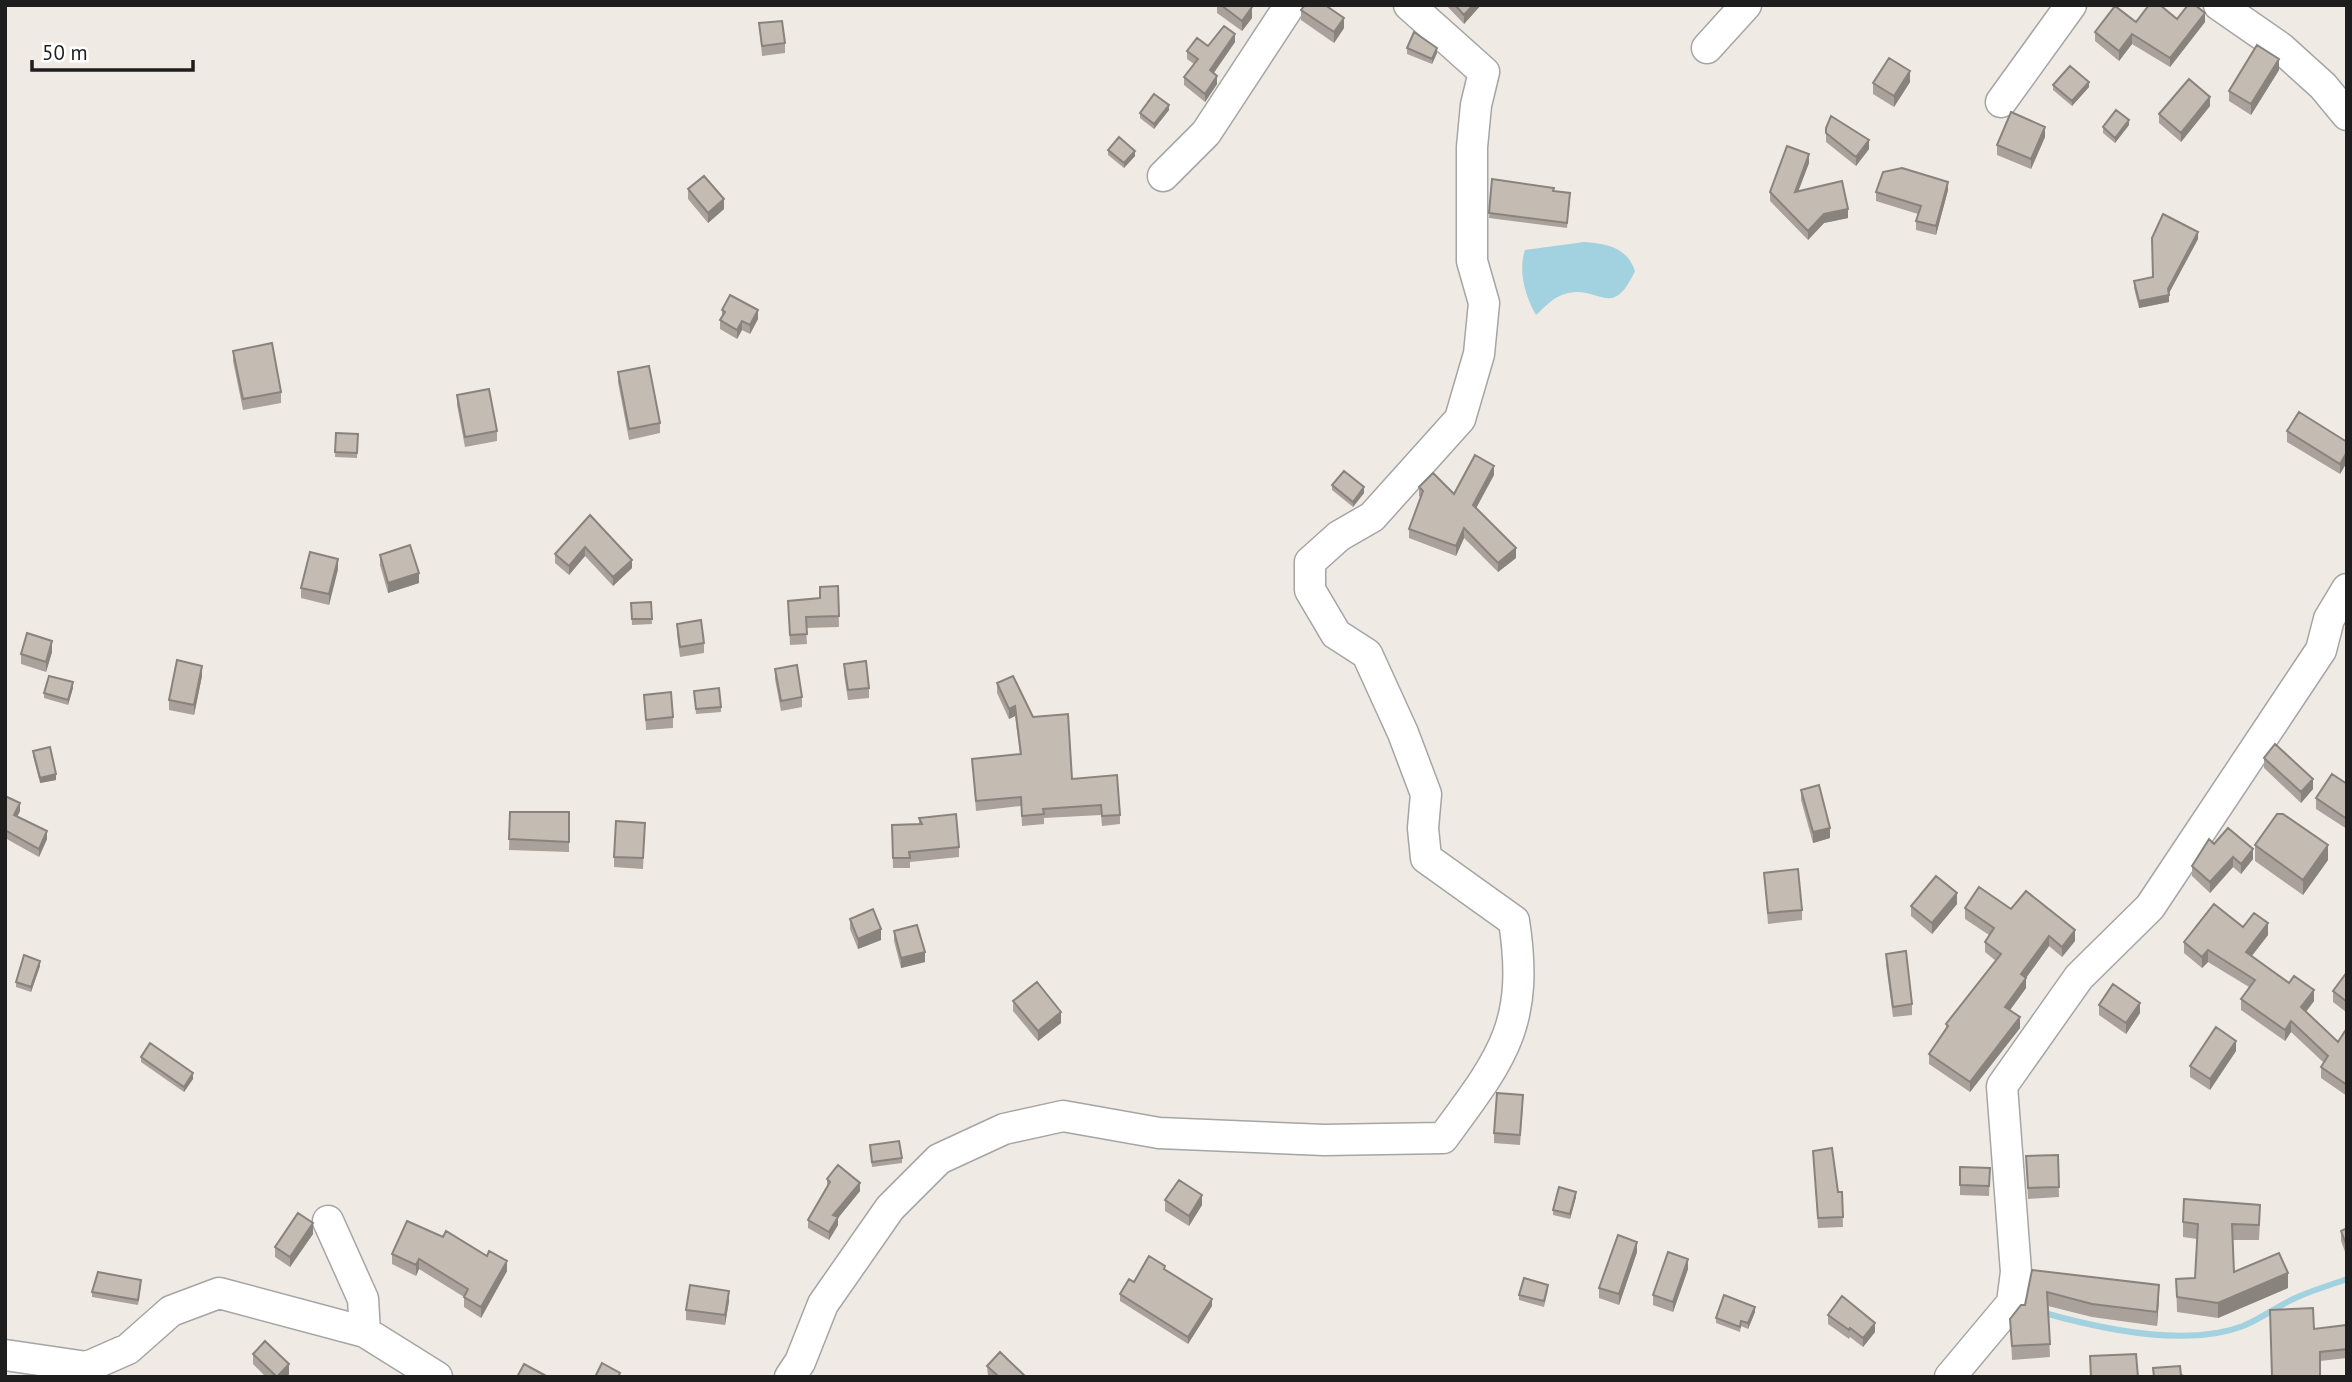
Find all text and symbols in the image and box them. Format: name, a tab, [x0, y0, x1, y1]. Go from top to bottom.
scale bar	[32, 28, 192, 72]
text: 50 m	[42, 39, 88, 66]

